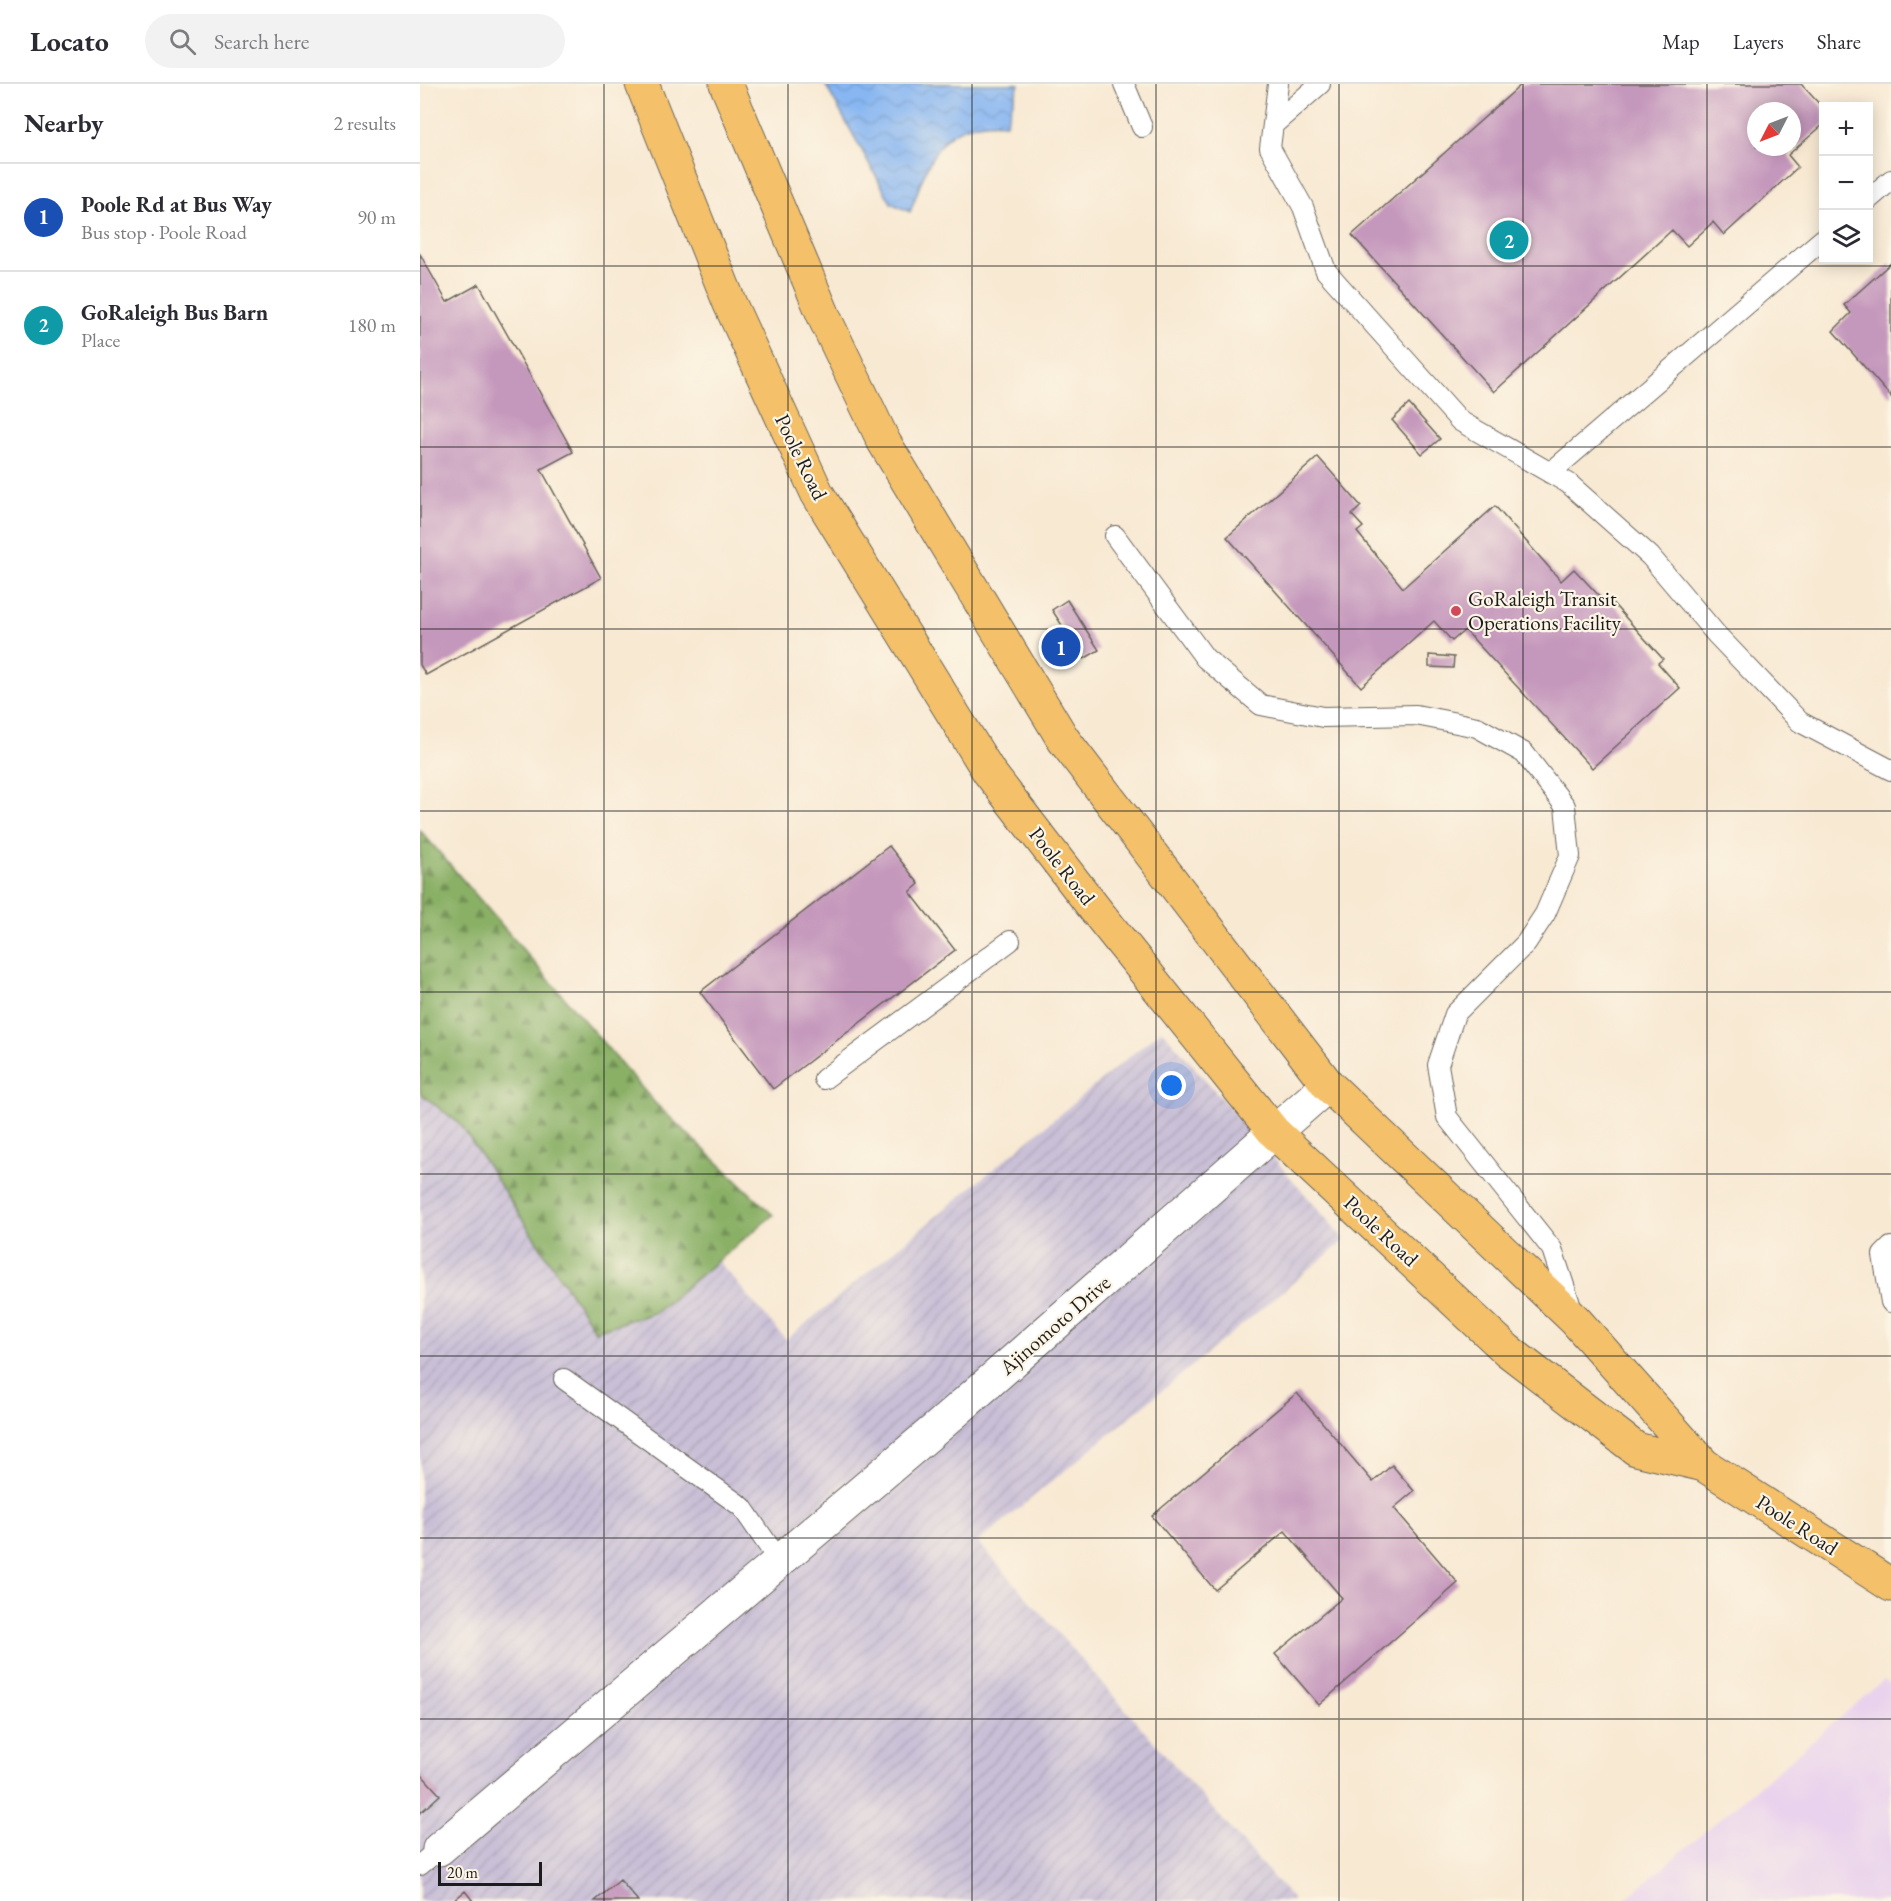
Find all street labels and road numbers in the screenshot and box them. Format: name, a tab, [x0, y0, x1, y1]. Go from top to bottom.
street label: Poole Road	[769, 409, 834, 505]
street label: Poole Road	[1023, 821, 1102, 911]
street label: Poole Road	[1338, 1189, 1425, 1272]
street label: Ajinomoto Drive	[993, 1269, 1116, 1381]
street label: Poole Road	[1751, 1488, 1844, 1561]

